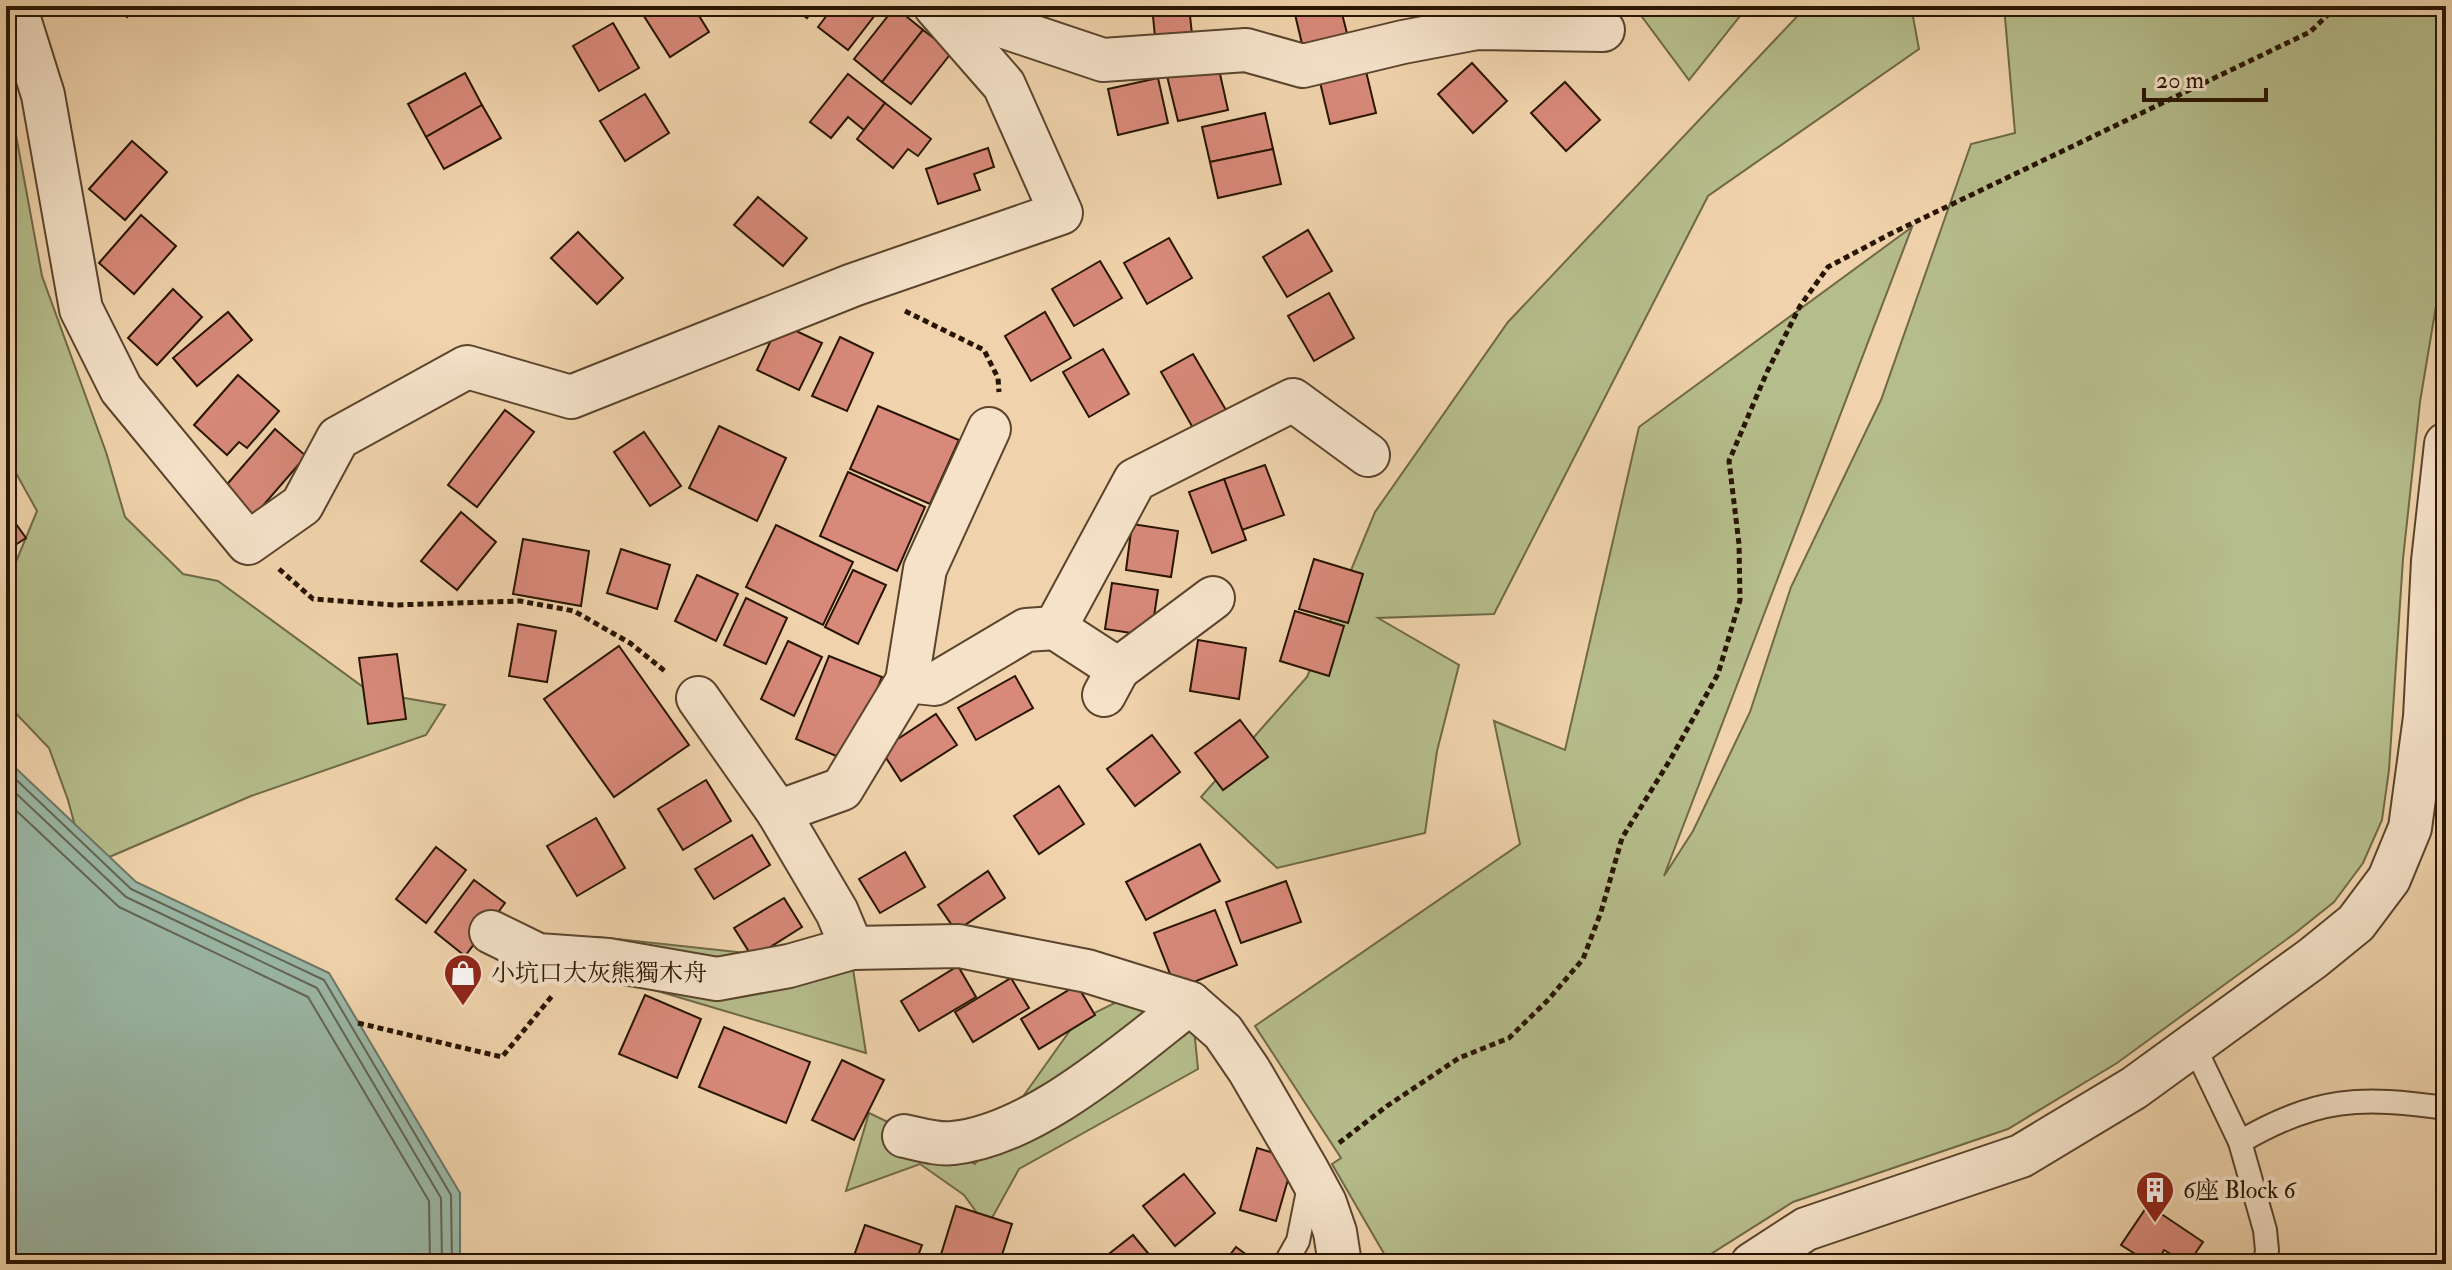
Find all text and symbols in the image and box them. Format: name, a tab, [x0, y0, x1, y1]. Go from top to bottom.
scale bar	[2144, 52, 2266, 102]
text: 20 m	[2156, 65, 2205, 96]
shop icon: 小坑口大灰熊獨木舟	[442, 952, 484, 1007]
place label: 小坑口大灰熊獨木舟	[491, 958, 707, 989]
building icon: 6座 Block 6	[2134, 1169, 2176, 1224]
place label: 6座 Block 6	[2183, 1175, 2298, 1206]

